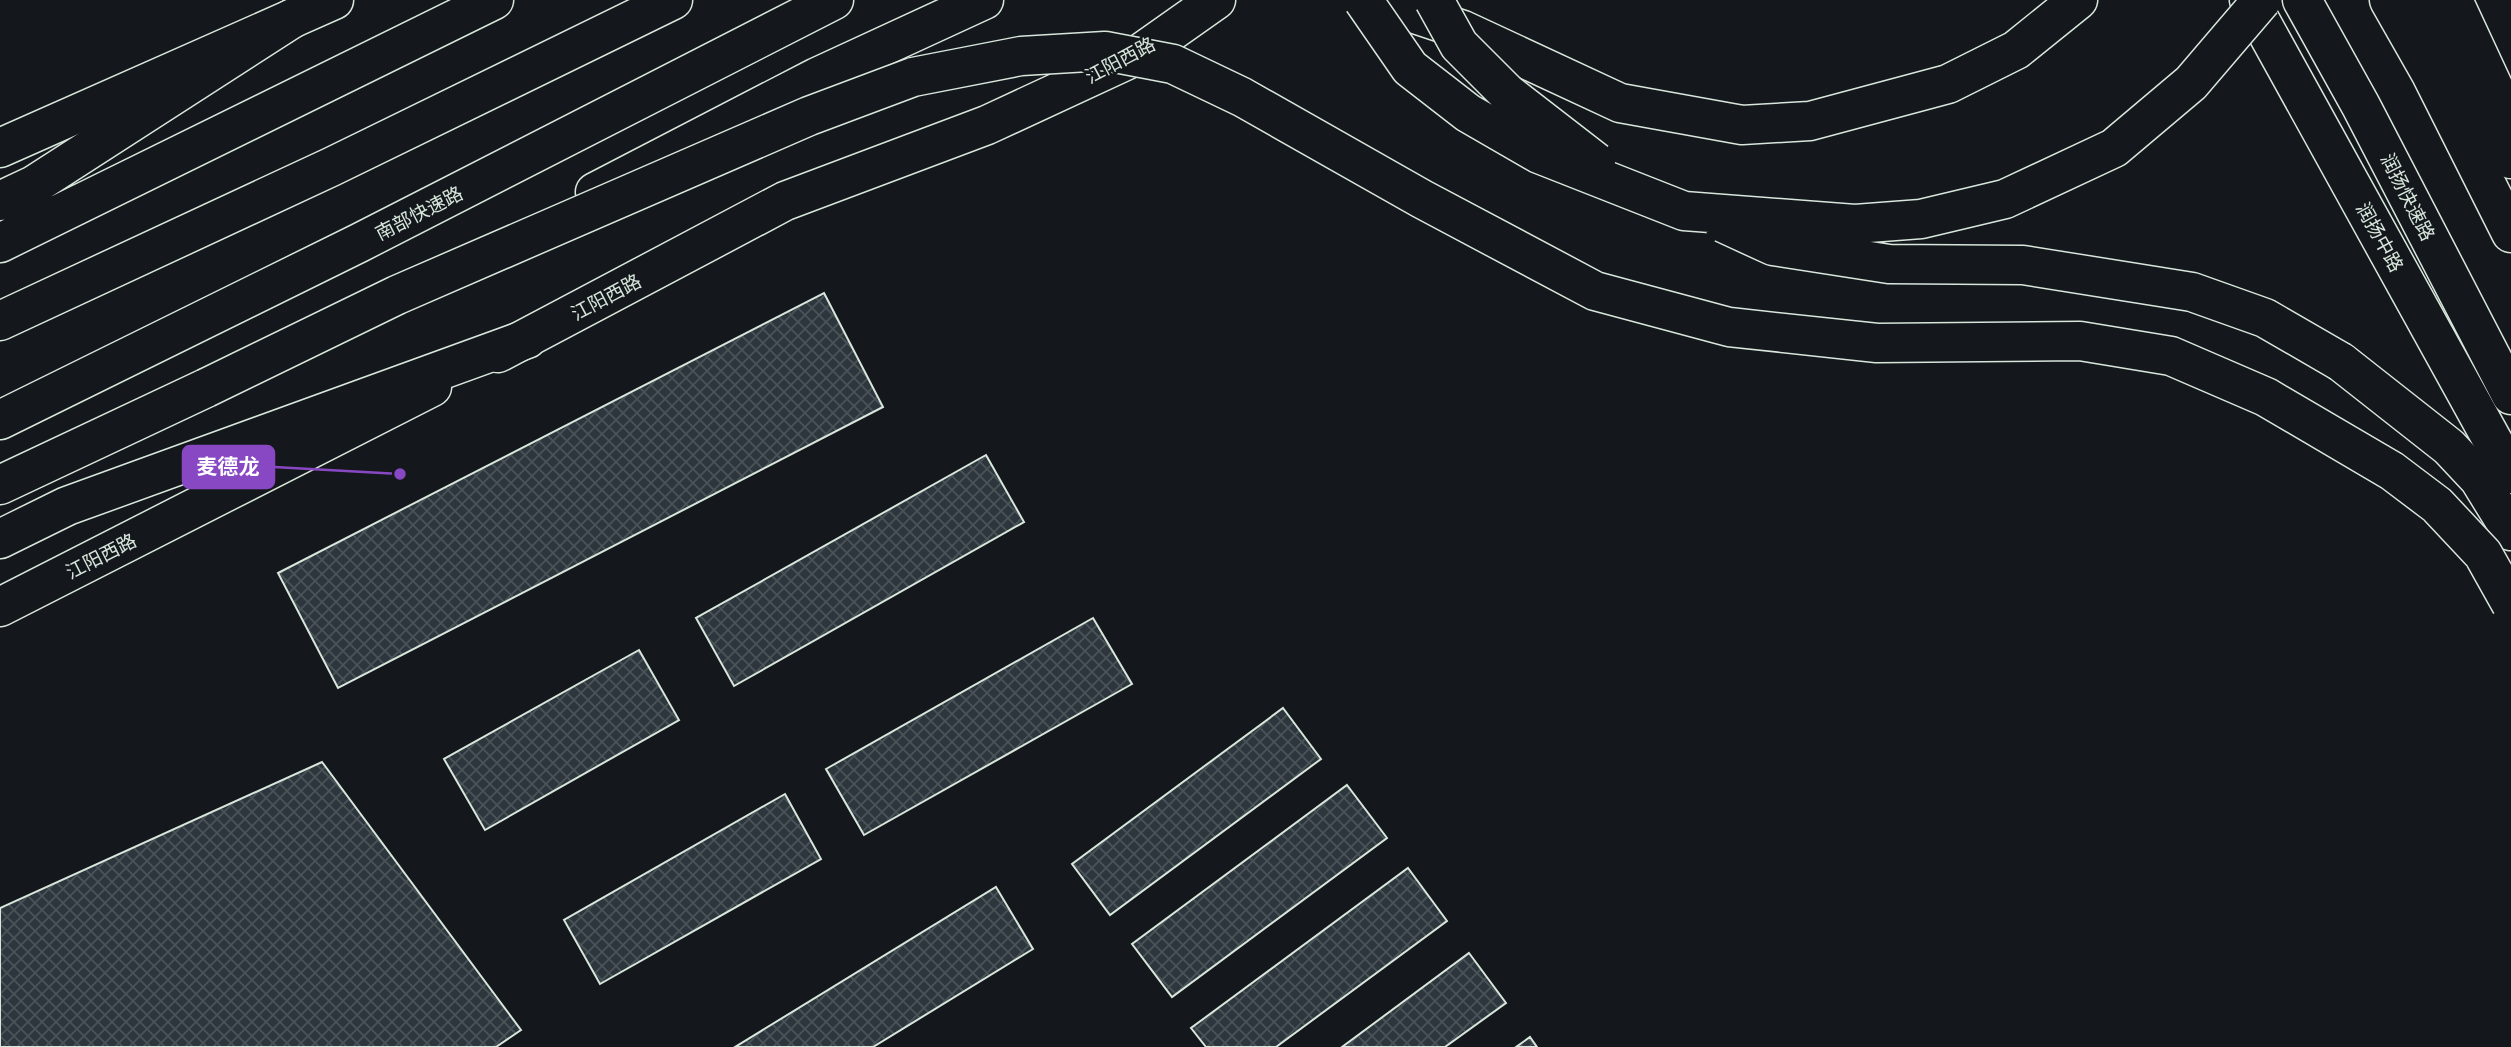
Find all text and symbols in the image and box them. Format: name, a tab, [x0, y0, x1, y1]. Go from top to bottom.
street label: 江阳西路	[1080, 31, 1160, 89]
street label: 润扬快速路	[2375, 149, 2441, 245]
street label: 南部快速路	[371, 180, 467, 246]
street label: 润扬中路	[2350, 197, 2410, 277]
street label: 江阳西路	[566, 268, 646, 326]
callout: 麦德龙	[183, 446, 274, 488]
text: 麦德龙	[197, 452, 260, 480]
street label: 江阳西路	[61, 527, 141, 585]

